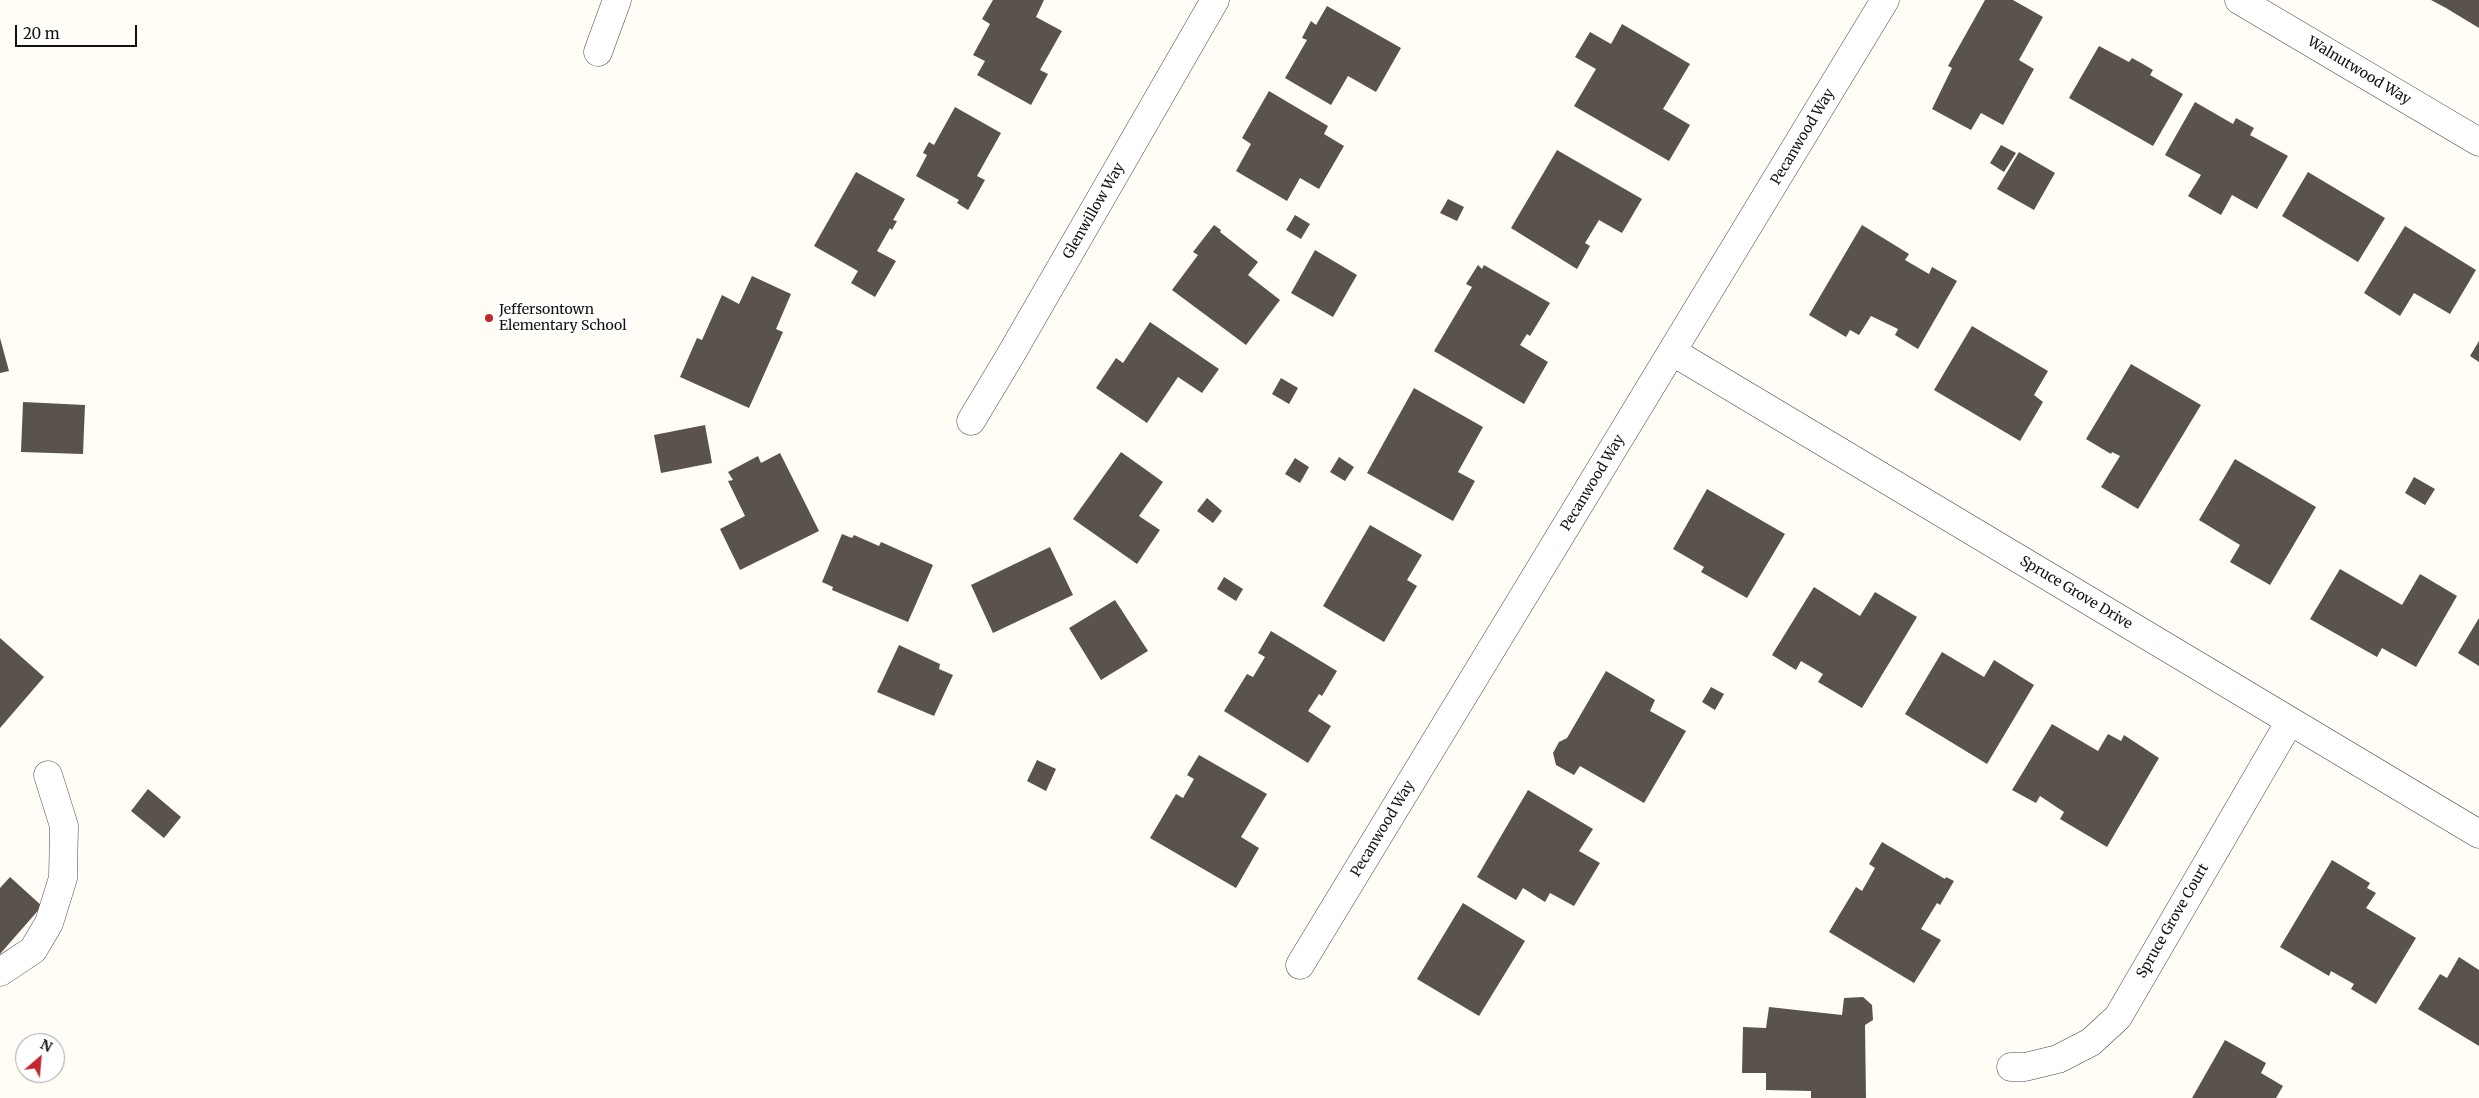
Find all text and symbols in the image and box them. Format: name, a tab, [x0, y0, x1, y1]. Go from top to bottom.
scale bar	[18, 15, 140, 47]
text: 20 m	[23, 24, 60, 43]
street label: Walnutwood Way	[2304, 33, 2414, 109]
street label: Pecanwood Way	[1768, 86, 1838, 188]
street label: Glenwillow Way	[1060, 160, 1128, 262]
place label: Jeffersontown Elementary School	[499, 302, 627, 334]
marker: Jeffersontown Elementary School	[483, 312, 495, 324]
street label: Pecanwood Way	[1558, 432, 1628, 534]
street label: Spruce Grove Drive	[2017, 553, 2135, 633]
street label: Pecanwood Way	[1348, 778, 1418, 880]
street label: Spruce Grove Court	[2133, 861, 2213, 981]
north arrow	[15, 1033, 65, 1083]
text: N	[37, 1035, 55, 1056]

